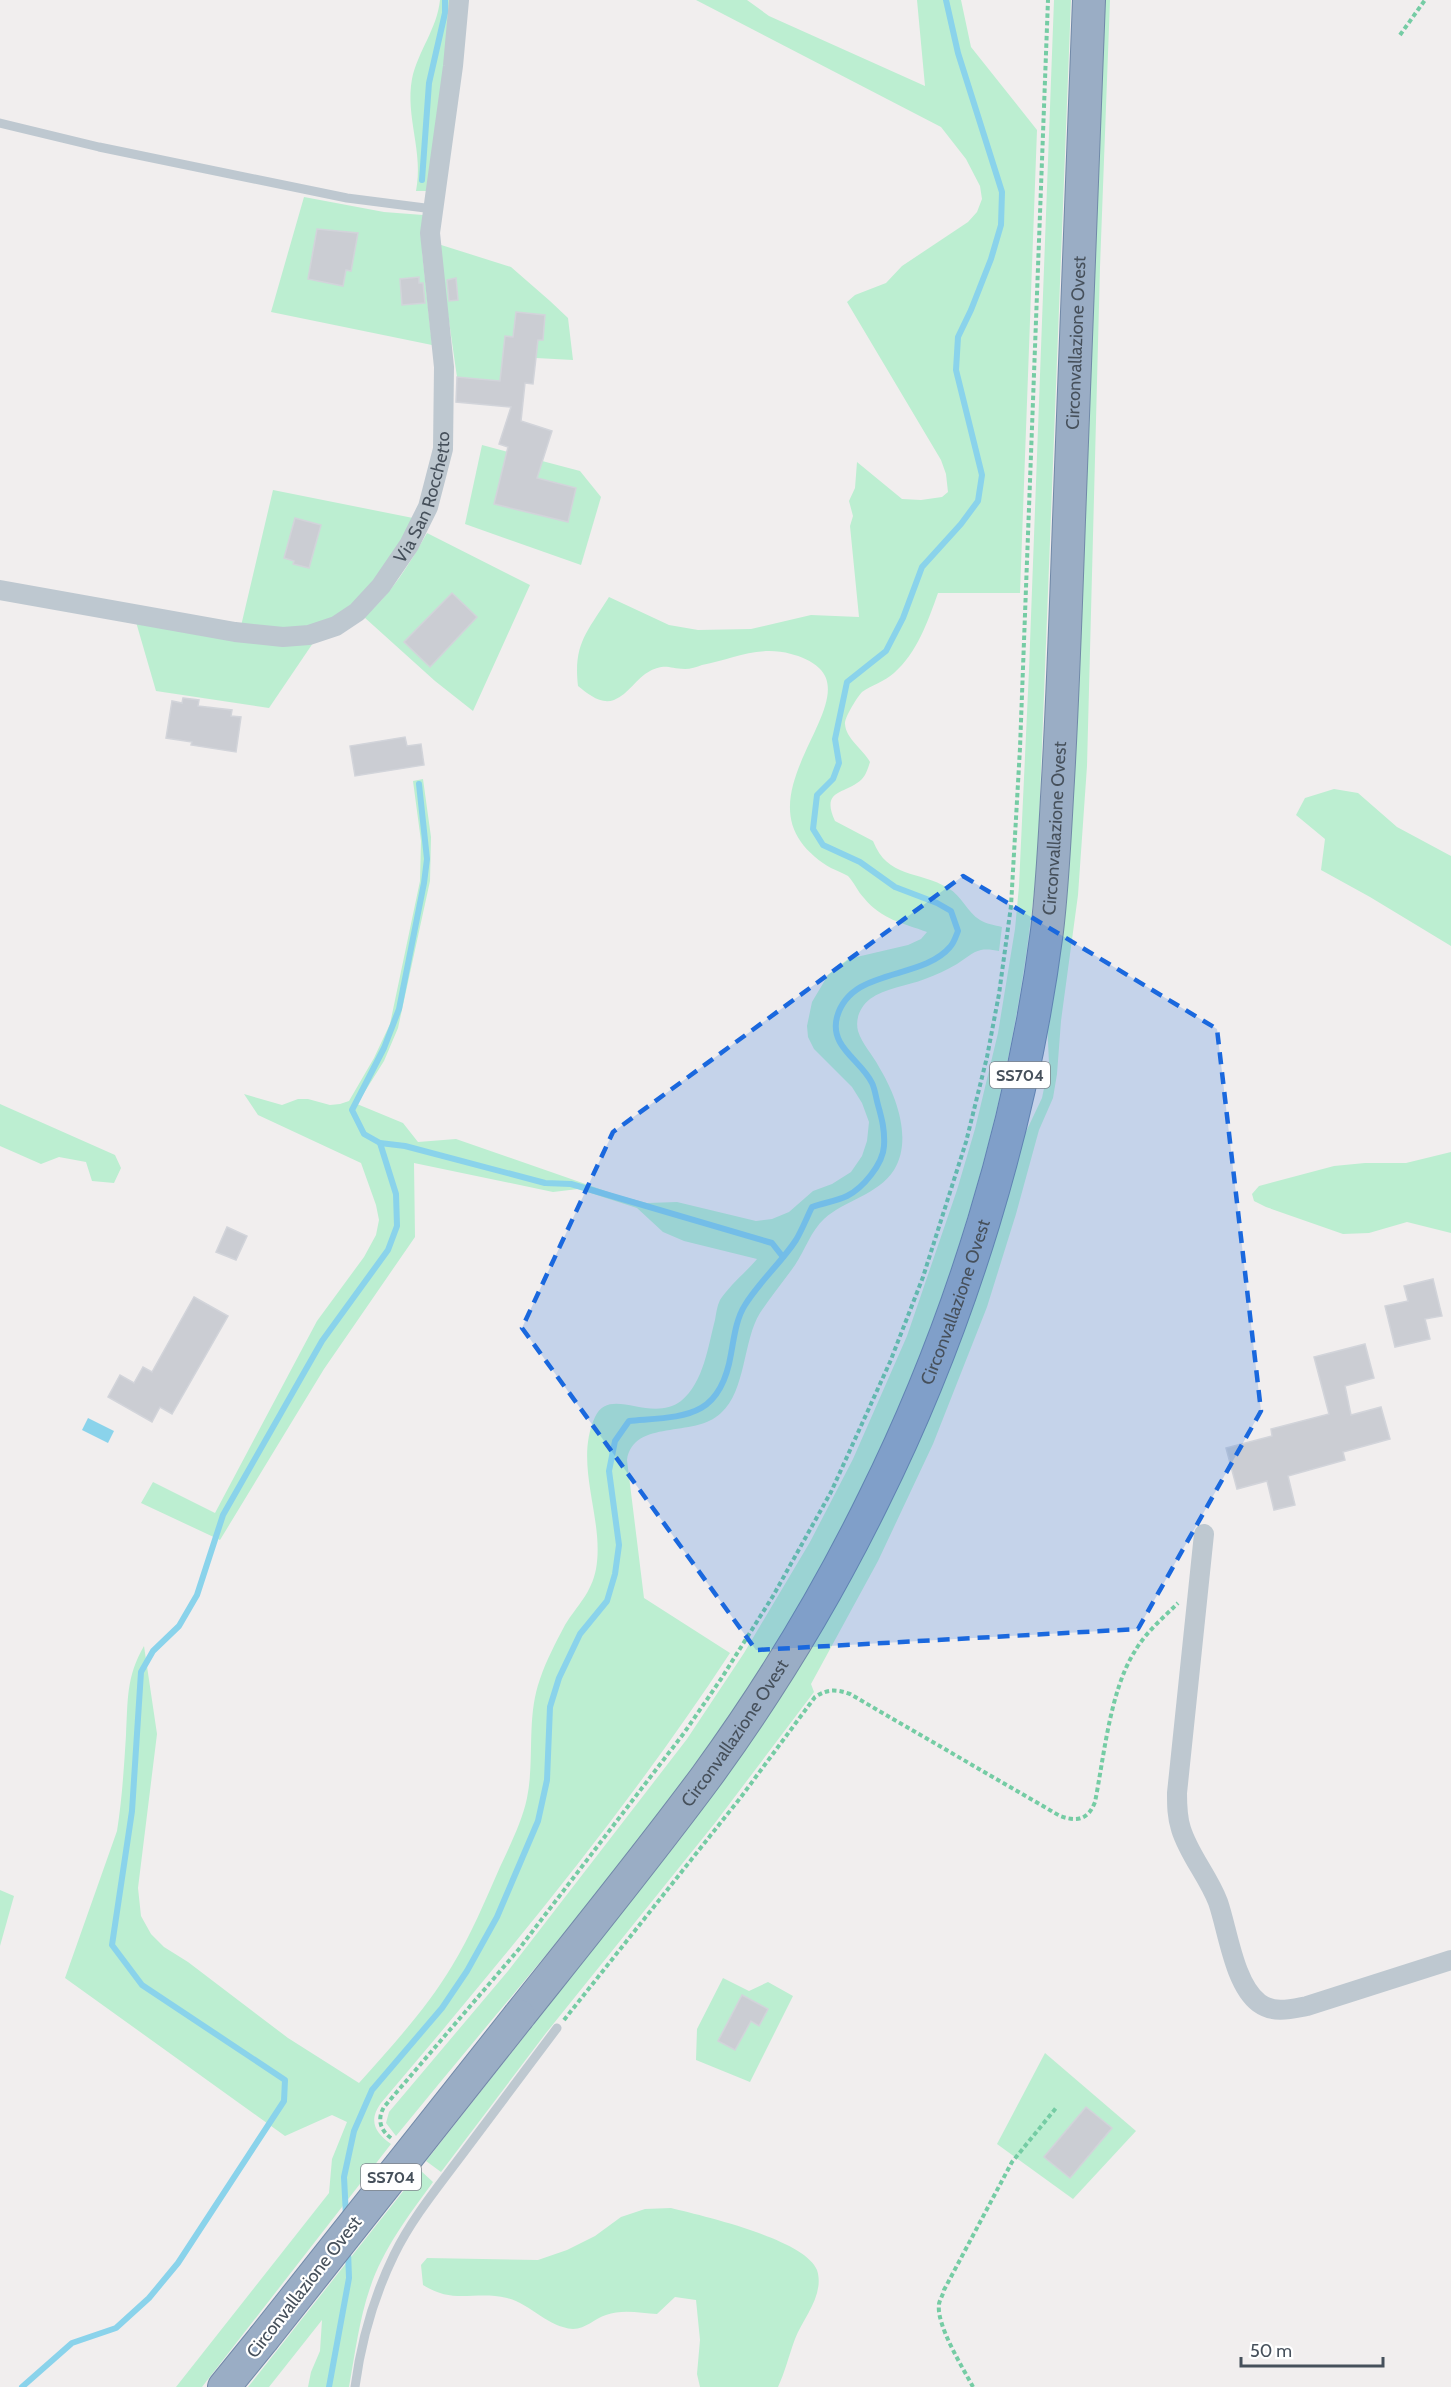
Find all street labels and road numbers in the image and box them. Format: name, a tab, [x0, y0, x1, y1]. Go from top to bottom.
street label: Circonvallazione Ovest	[1062, 255, 1091, 430]
street label: Via San Rocchetto	[389, 431, 454, 567]
street label: Circonvallazione Ovest	[1038, 741, 1071, 916]
road number: SS704	[990, 1062, 1050, 1088]
street label: Circonvallazione Ovest	[916, 1217, 995, 1388]
street label: Circonvallazione Ovest	[677, 1655, 793, 1811]
road number: SS704	[361, 2164, 421, 2190]
street label: Circonvallazione Ovest	[242, 2212, 366, 2362]

